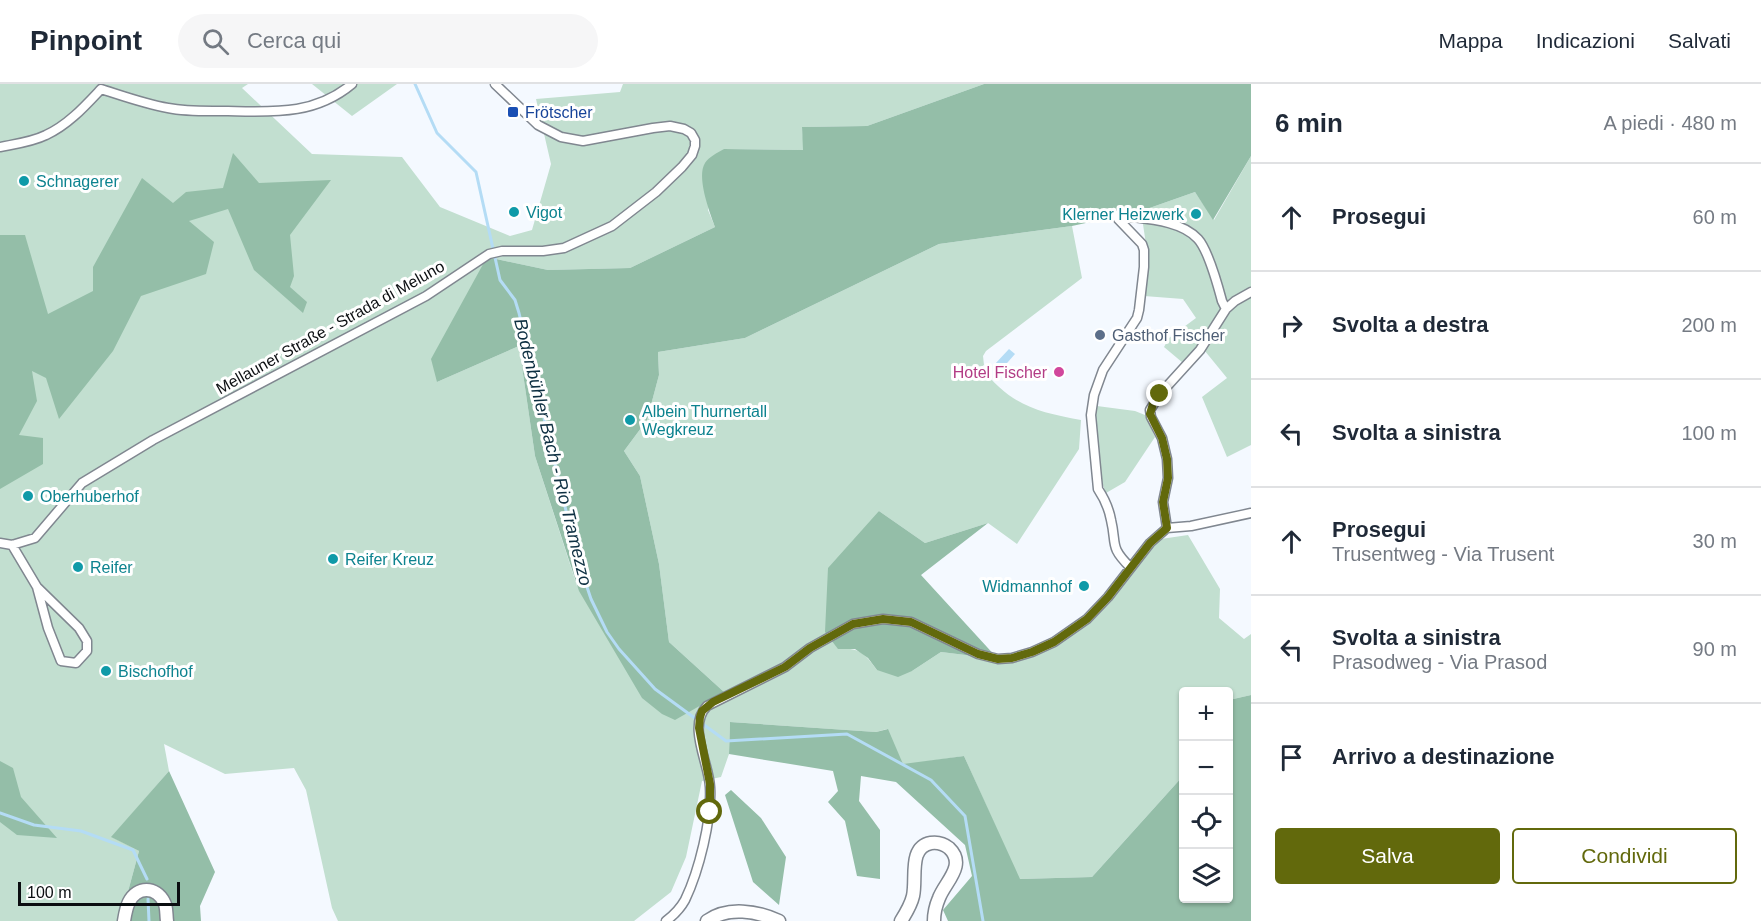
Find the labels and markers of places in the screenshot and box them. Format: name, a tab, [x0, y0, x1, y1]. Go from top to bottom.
place label: Frötscher	[525, 104, 593, 121]
marker: Frötscher	[506, 105, 520, 119]
place label: Schnagerer	[36, 173, 119, 190]
marker: Schnagerer	[17, 174, 31, 188]
place label: Vigot	[526, 204, 563, 221]
marker: Vigot	[507, 205, 521, 219]
place label: Klerner Heizwerk	[1062, 206, 1185, 223]
marker: Klerner Heizwerk	[1189, 207, 1203, 221]
place label: Gasthof Fischer	[1112, 327, 1226, 344]
marker: Gasthof Fischer	[1093, 328, 1107, 342]
place label: Hotel Fischer	[953, 364, 1048, 381]
marker: Hotel Fischer	[1052, 365, 1066, 379]
place label: Albein Thurnertall Wegkreuz	[642, 403, 767, 438]
marker: Albein Thurnertall Wegkreuz	[623, 413, 637, 427]
place label: Oberhuberhof	[40, 488, 139, 505]
marker: Oberhuberhof	[21, 489, 35, 503]
place label: Reifer Kreuz	[345, 551, 434, 568]
marker: Reifer Kreuz	[326, 552, 340, 566]
place label: Reifer	[90, 559, 133, 576]
marker: Reifer	[71, 560, 85, 574]
place label: Widmannhof	[982, 578, 1073, 595]
marker: Widmannhof	[1077, 579, 1091, 593]
place label: Bischofhof	[118, 663, 193, 680]
marker: Bischofhof	[99, 664, 113, 678]

